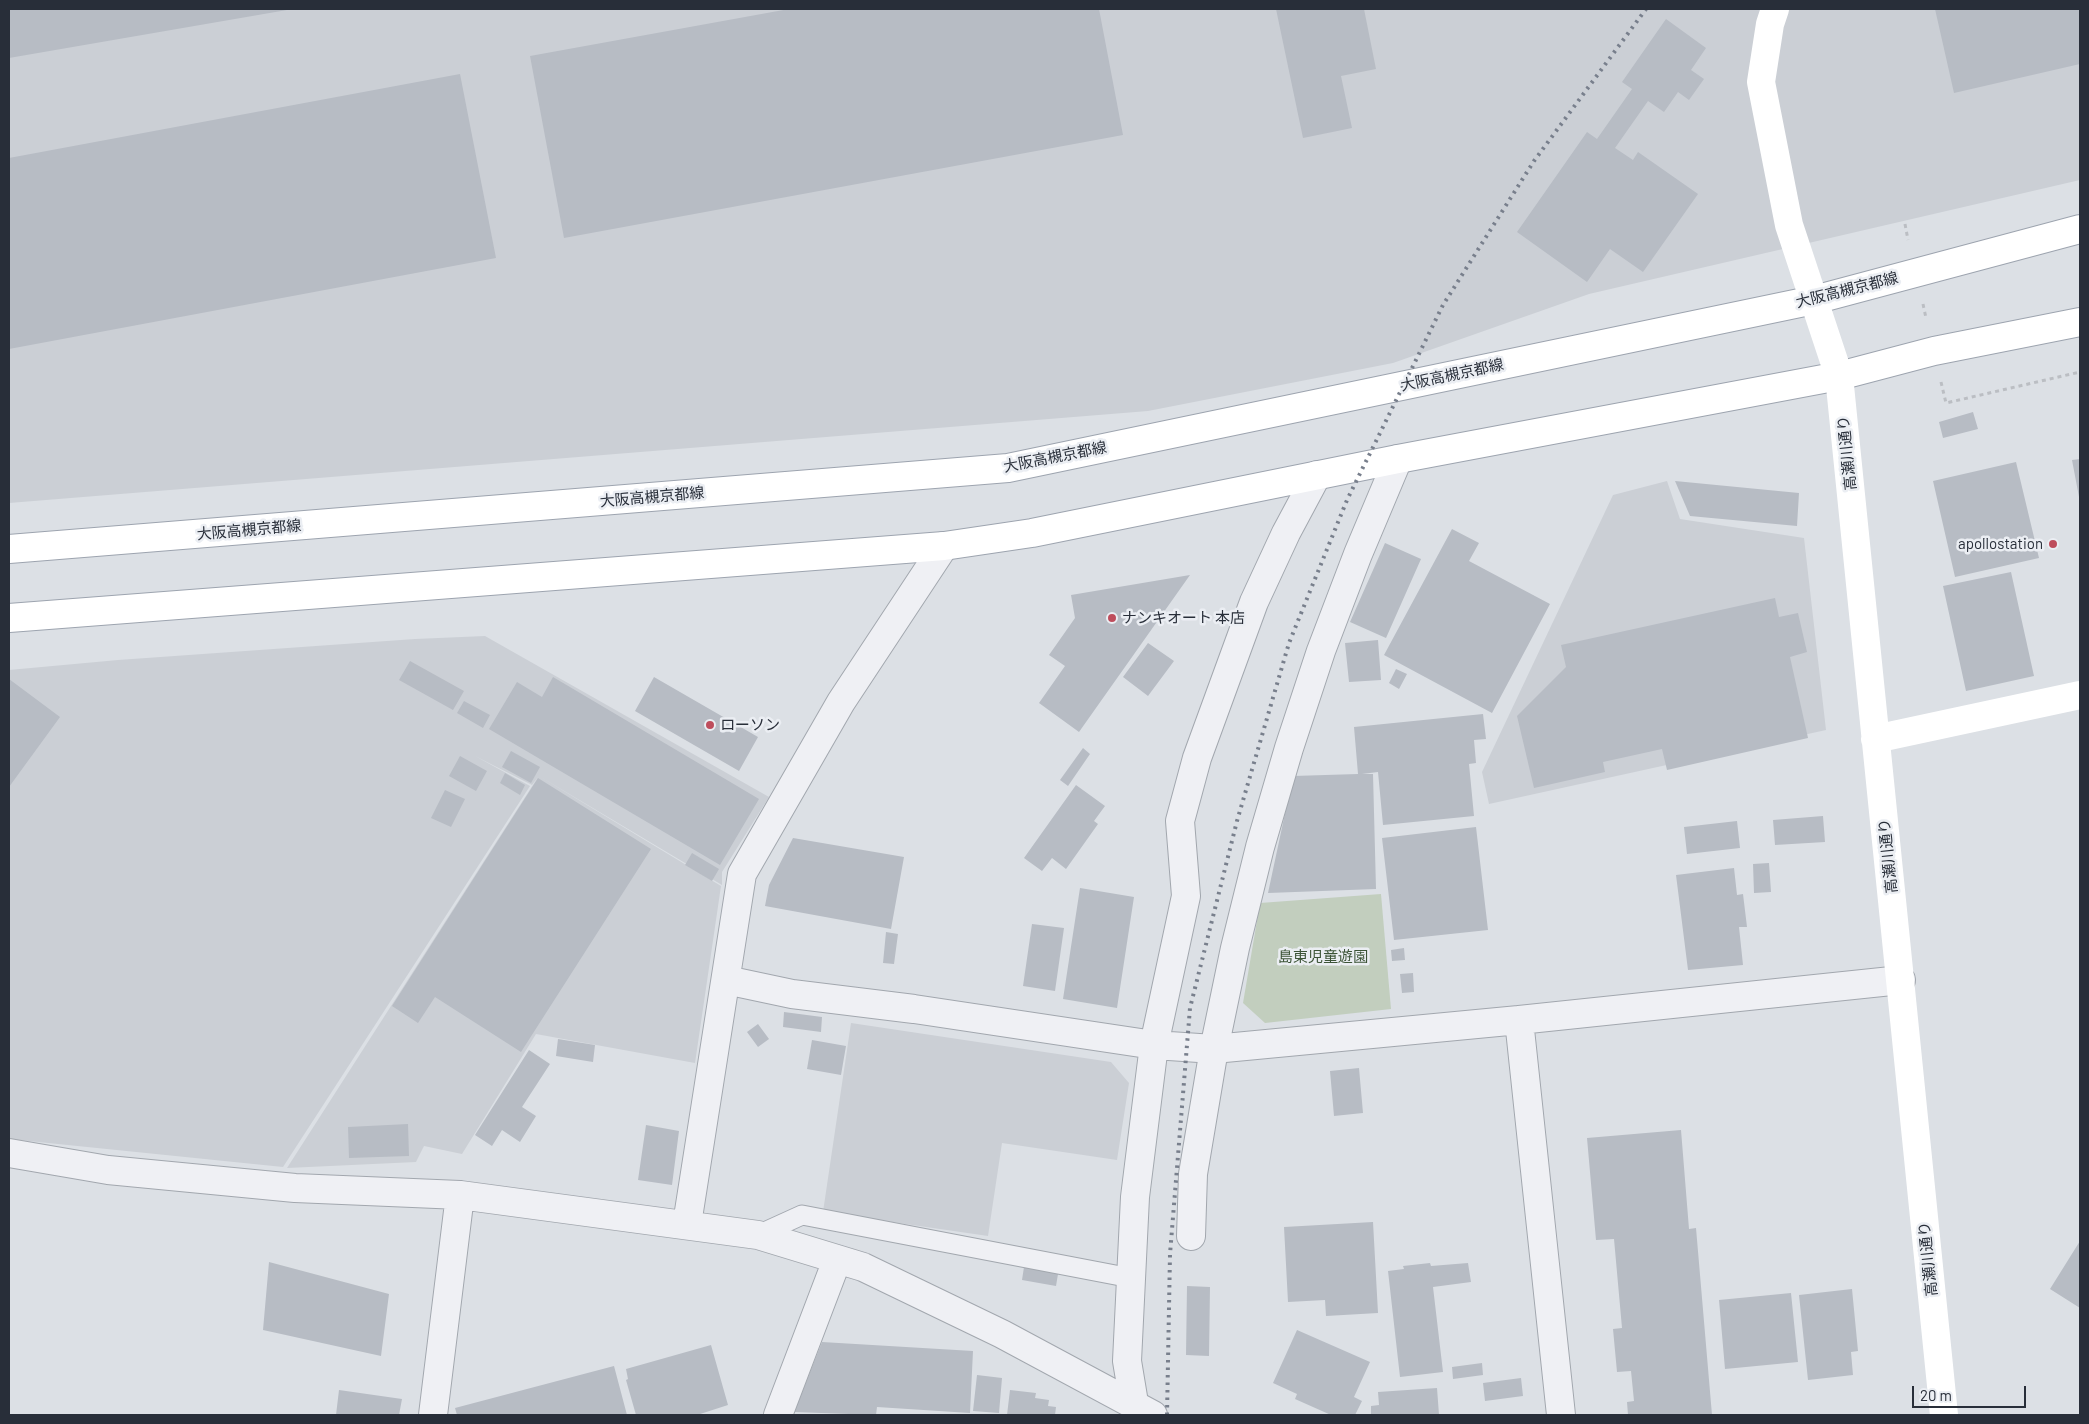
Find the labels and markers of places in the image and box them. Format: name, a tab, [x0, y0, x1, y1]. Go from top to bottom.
place label: apollostation	[1958, 535, 2043, 553]
marker: apollostation	[2047, 538, 2059, 550]
place label: ナンキオート 本店	[1122, 609, 1245, 627]
marker: ナンキオート 本店	[1106, 612, 1118, 624]
place label: ローソン	[720, 716, 780, 734]
marker: ローソン	[704, 719, 716, 731]

